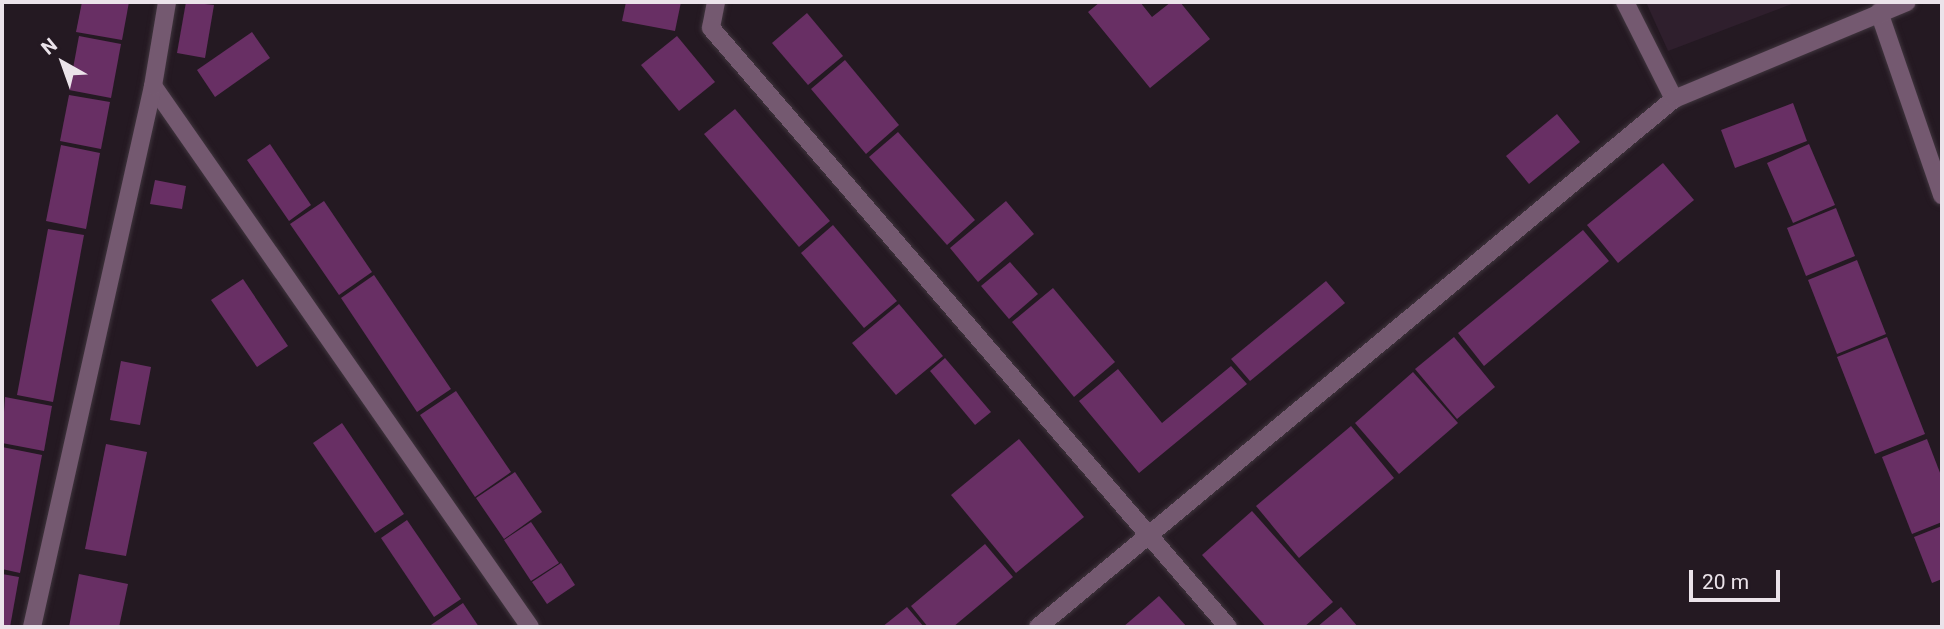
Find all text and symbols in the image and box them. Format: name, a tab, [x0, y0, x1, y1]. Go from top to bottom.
north arrow	[28, 28, 98, 98]
text: N	[37, 33, 62, 60]
scale bar	[1692, 556, 1783, 600]
text: 20 m	[1702, 570, 1749, 594]

